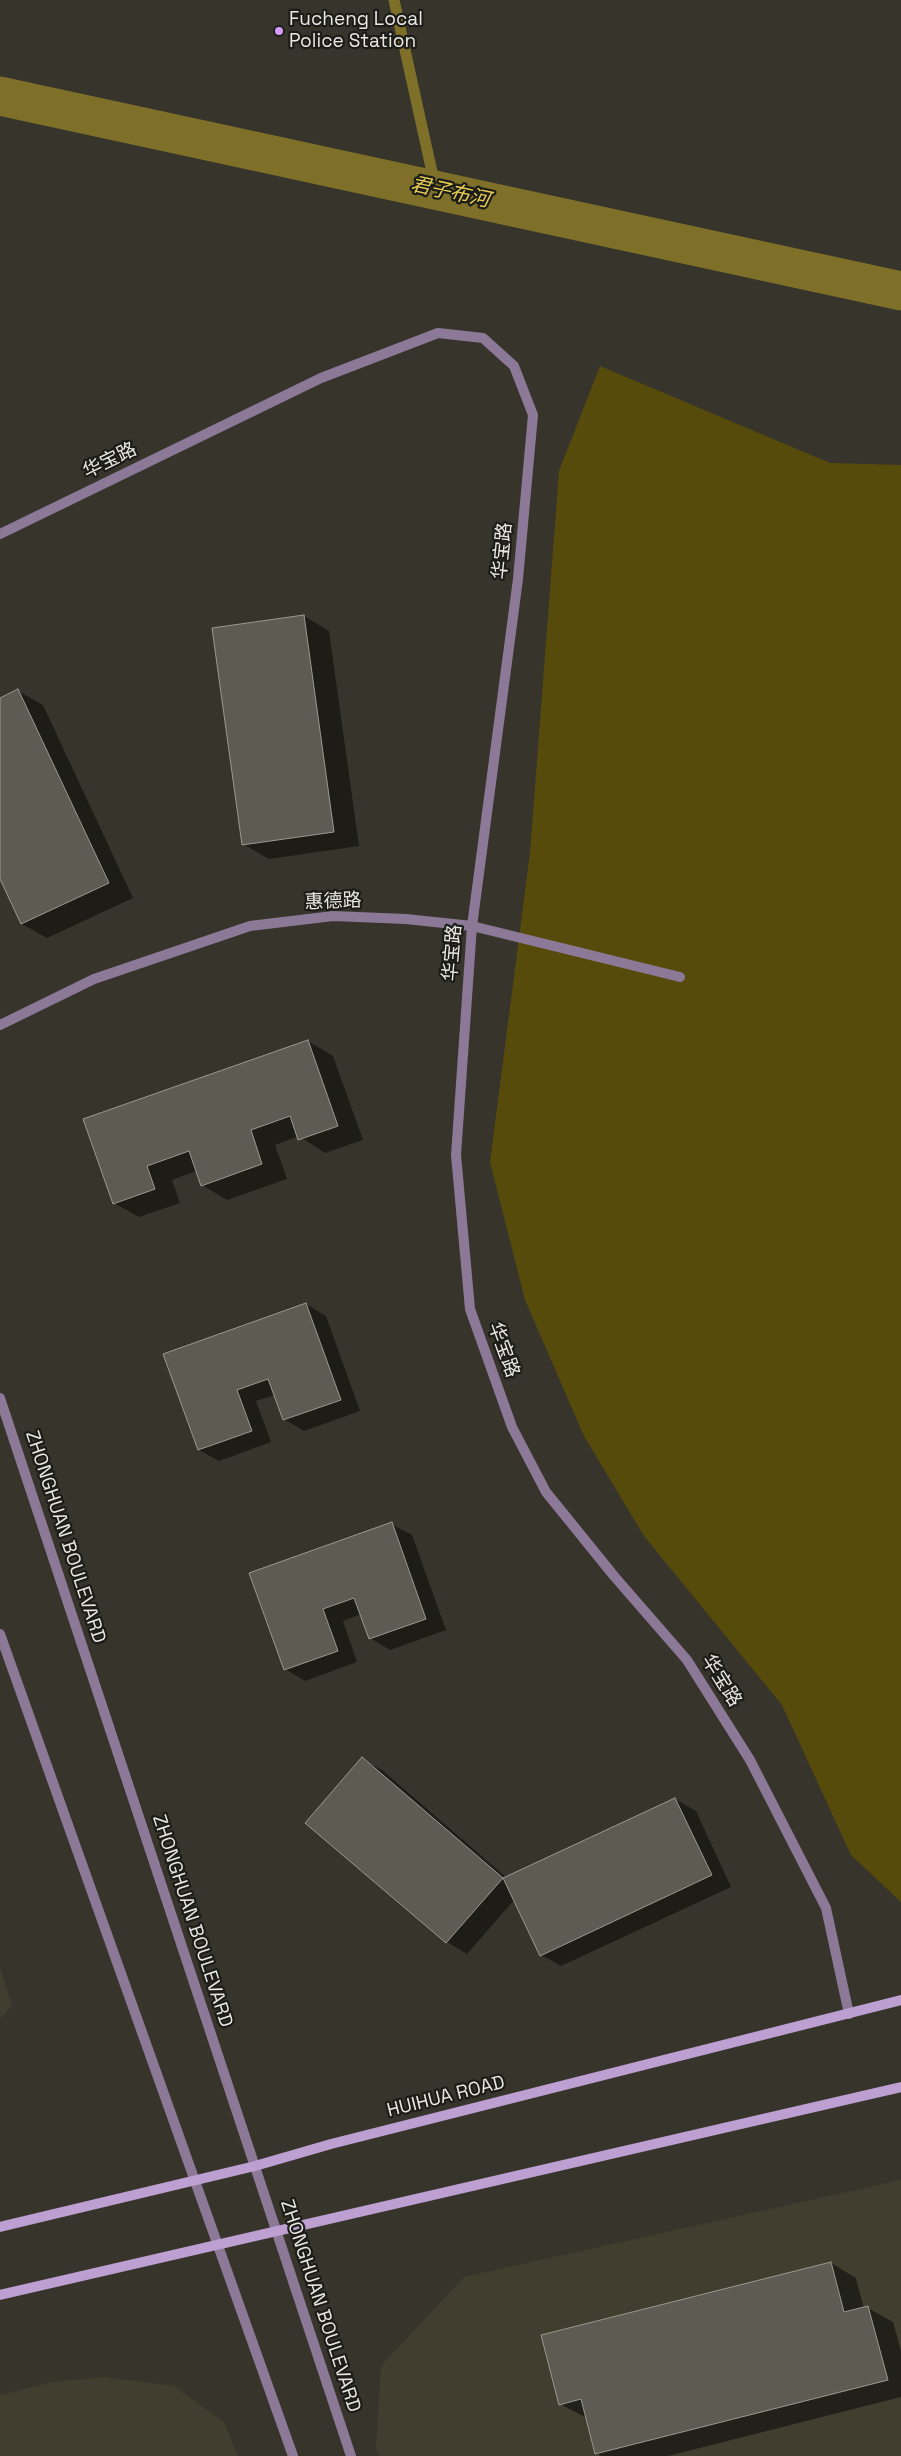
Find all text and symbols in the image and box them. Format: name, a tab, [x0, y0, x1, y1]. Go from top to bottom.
place label: Fucheng Local Police Station	[289, 9, 423, 53]
marker: Fucheng Local Police Station	[273, 25, 285, 37]
water label: 君子布河	[408, 173, 492, 213]
street label: 华宝路	[79, 438, 141, 484]
street label: 华宝路	[489, 521, 517, 581]
street label: 惠德路	[304, 890, 362, 914]
street label: 华宝路	[439, 924, 467, 982]
street label: 华宝路	[483, 1319, 523, 1381]
street label: ZHONGHUAN BOULEVARD	[20, 1428, 110, 1646]
street label: 华宝路	[696, 1651, 746, 1711]
street label: ZHONGHUAN BOULEVARD	[147, 1812, 237, 2030]
street label: HUIHUA ROAD	[385, 2071, 507, 2123]
street label: ZHONGHUAN BOULEVARD	[275, 2197, 365, 2415]

